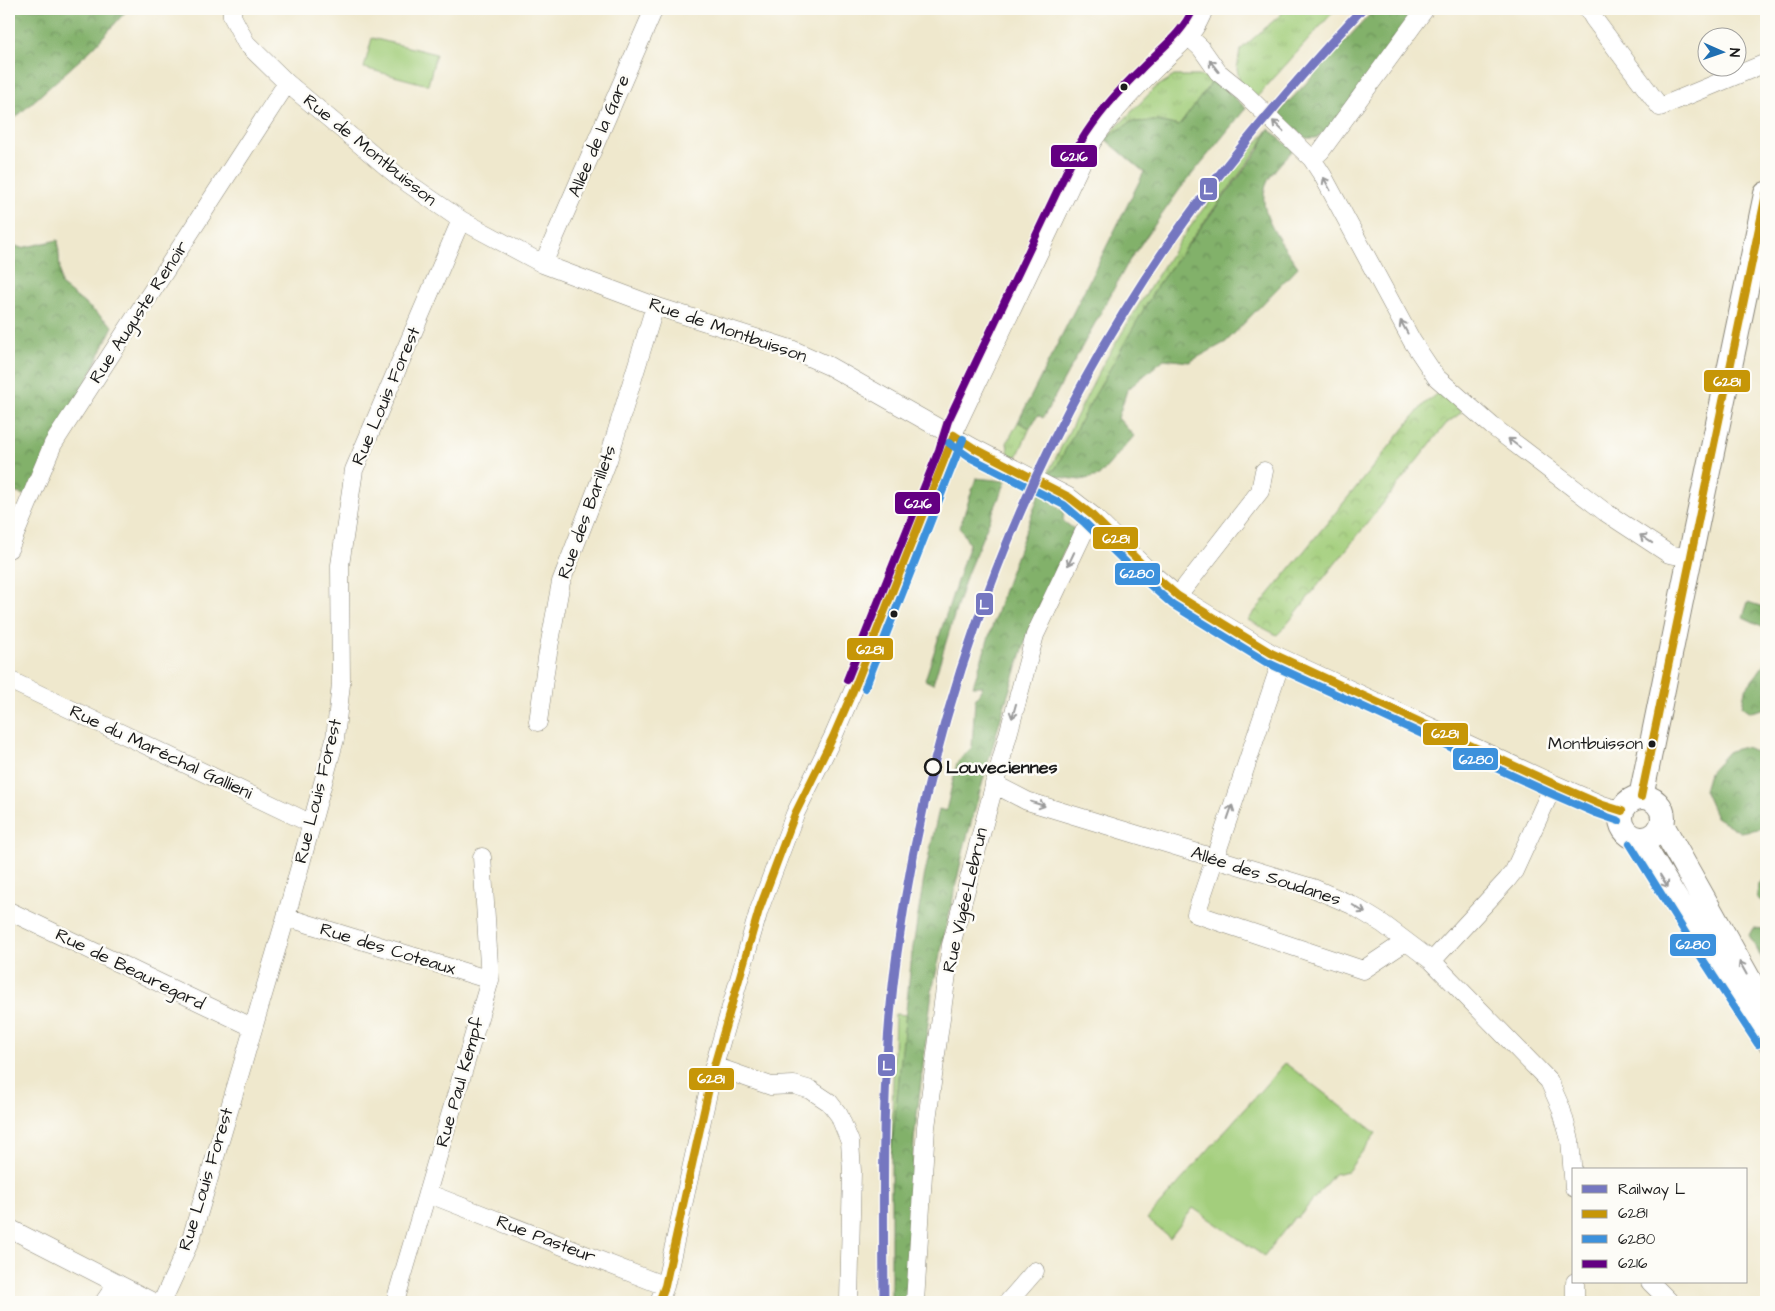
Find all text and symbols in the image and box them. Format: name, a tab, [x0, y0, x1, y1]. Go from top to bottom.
north arrow	[1698, 28, 1748, 78]
text: N	[1724, 48, 1744, 57]
one-way arrow	[1209, 60, 1220, 73]
street label: Allée de la Gare	[562, 71, 636, 201]
unlabelled marker	[1119, 82, 1129, 92]
street label: Rue de Montbuisson	[298, 88, 442, 212]
one-way arrow	[1272, 120, 1284, 132]
line badge: 6216	[1050, 144, 1098, 168]
text: 6216	[1060, 147, 1088, 167]
one-way arrow	[1322, 176, 1332, 191]
line badge: L	[1199, 177, 1218, 201]
text: L	[1203, 180, 1213, 200]
street label: Rue Auguste Renoir	[83, 236, 195, 389]
street label: Rue de Montbuisson	[646, 291, 810, 369]
one-way arrow	[1399, 319, 1409, 334]
street label: Rue Louis Forest	[346, 322, 427, 469]
line badge: 6281	[1703, 369, 1751, 393]
text: 6281	[1713, 372, 1741, 392]
one-way arrow	[1508, 438, 1521, 449]
street label: Rue des Barillets	[551, 442, 623, 582]
line badge: 6216	[894, 491, 941, 515]
text: 6216	[904, 494, 932, 514]
line badge: 6281	[1092, 526, 1139, 550]
text: 6281	[1102, 529, 1130, 549]
one-way arrow	[1639, 534, 1653, 544]
one-way arrow	[1066, 552, 1076, 567]
line badge: 6280	[1114, 562, 1161, 586]
text: 6280	[1120, 564, 1155, 584]
line badge: L	[975, 592, 994, 616]
text: L	[979, 595, 989, 615]
unlabelled marker	[889, 609, 899, 619]
line badge: 6281	[846, 637, 894, 661]
text: 6281	[856, 640, 884, 660]
street label: Rue du Maréchal Gallieni	[65, 699, 257, 806]
one-way arrow	[1009, 703, 1019, 719]
street label: Rue Louis Forest	[288, 715, 348, 866]
line badge: 6281	[1422, 722, 1469, 746]
text: 6281	[1431, 724, 1459, 744]
place label: Montbuisson	[1548, 732, 1643, 756]
marker: Montbuisson	[1647, 739, 1657, 749]
line badge: 6280	[1452, 747, 1499, 771]
text: 6280	[1459, 750, 1494, 770]
place label: Louveciennes	[946, 755, 1057, 780]
marker: Louveciennes	[924, 758, 942, 776]
one-way arrow	[1030, 800, 1046, 810]
one-way arrow	[1226, 805, 1235, 820]
street label: Rue Vigée-Lebrun	[936, 825, 995, 975]
street label: Allée des Soudanes	[1188, 840, 1344, 912]
one-way arrow	[1660, 873, 1670, 887]
one-way arrow	[1351, 904, 1365, 914]
street label: Rue des Coteaux	[317, 916, 459, 982]
street label: Rue de Beauregard	[51, 922, 209, 1017]
line badge: 6280	[1669, 933, 1717, 957]
text: 6280	[1676, 935, 1711, 955]
one-way arrow	[1737, 961, 1747, 975]
street label: Rue Paul Kempf	[430, 1014, 491, 1150]
line badge: L	[877, 1053, 896, 1077]
text: L	[882, 1056, 892, 1076]
line badge: 6281	[688, 1067, 735, 1091]
text: 6281	[697, 1069, 725, 1089]
street label: Rue Louis Forest	[172, 1104, 240, 1254]
legend	[1572, 1168, 1748, 1284]
text: Railway L	[1618, 1179, 1686, 1201]
text: 6281	[1618, 1203, 1648, 1224]
street label: Rue Pasteur	[493, 1209, 599, 1269]
text: 6280	[1618, 1229, 1656, 1250]
text: 6216	[1618, 1253, 1648, 1274]

